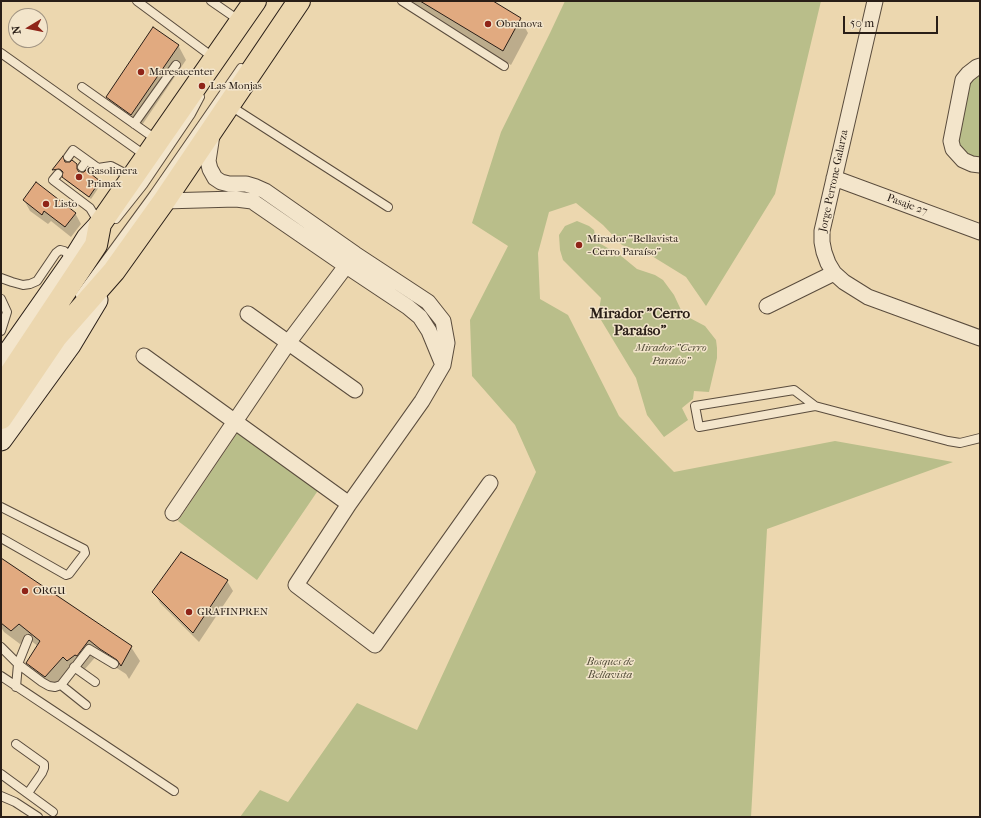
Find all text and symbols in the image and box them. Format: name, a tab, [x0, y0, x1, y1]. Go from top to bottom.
north arrow	[8, 8, 48, 48]
scale bar	[845, 8, 940, 34]
text: 50 m	[850, 16, 874, 30]
place label: Obranova	[496, 17, 542, 31]
marker: Obranova	[483, 19, 493, 29]
text: N	[10, 25, 24, 35]
place label: Maresacenter	[149, 65, 214, 79]
marker: Maresacenter	[136, 67, 146, 77]
place label: Las Monjas	[210, 79, 262, 93]
marker: Las Monjas	[197, 81, 207, 91]
street label: Jorge Perrone Galarza	[817, 129, 851, 233]
place label: Gasolinera Primax	[87, 164, 137, 190]
marker: Gasolinera Primax	[74, 172, 84, 182]
street label: Pasaje 27	[885, 192, 929, 218]
place label: Listo	[54, 197, 77, 211]
marker: Listo	[41, 199, 51, 209]
place label: Mirador "Bellavista - Cerro Paraíso"	[587, 232, 678, 258]
marker: Mirador "Bellavista - Cerro Paraíso"	[574, 240, 584, 250]
district label: Mirador "Cerro Paraíso"	[590, 305, 690, 340]
park label: Mirador "Cerro Paraíso"	[635, 341, 707, 367]
place label: ORGU	[33, 584, 66, 598]
marker: ORGU	[20, 586, 30, 596]
place label: GRAFINPREN	[197, 605, 268, 619]
marker: GRAFINPREN	[184, 607, 194, 617]
park label: Bosques de Bellavista	[587, 655, 633, 681]

